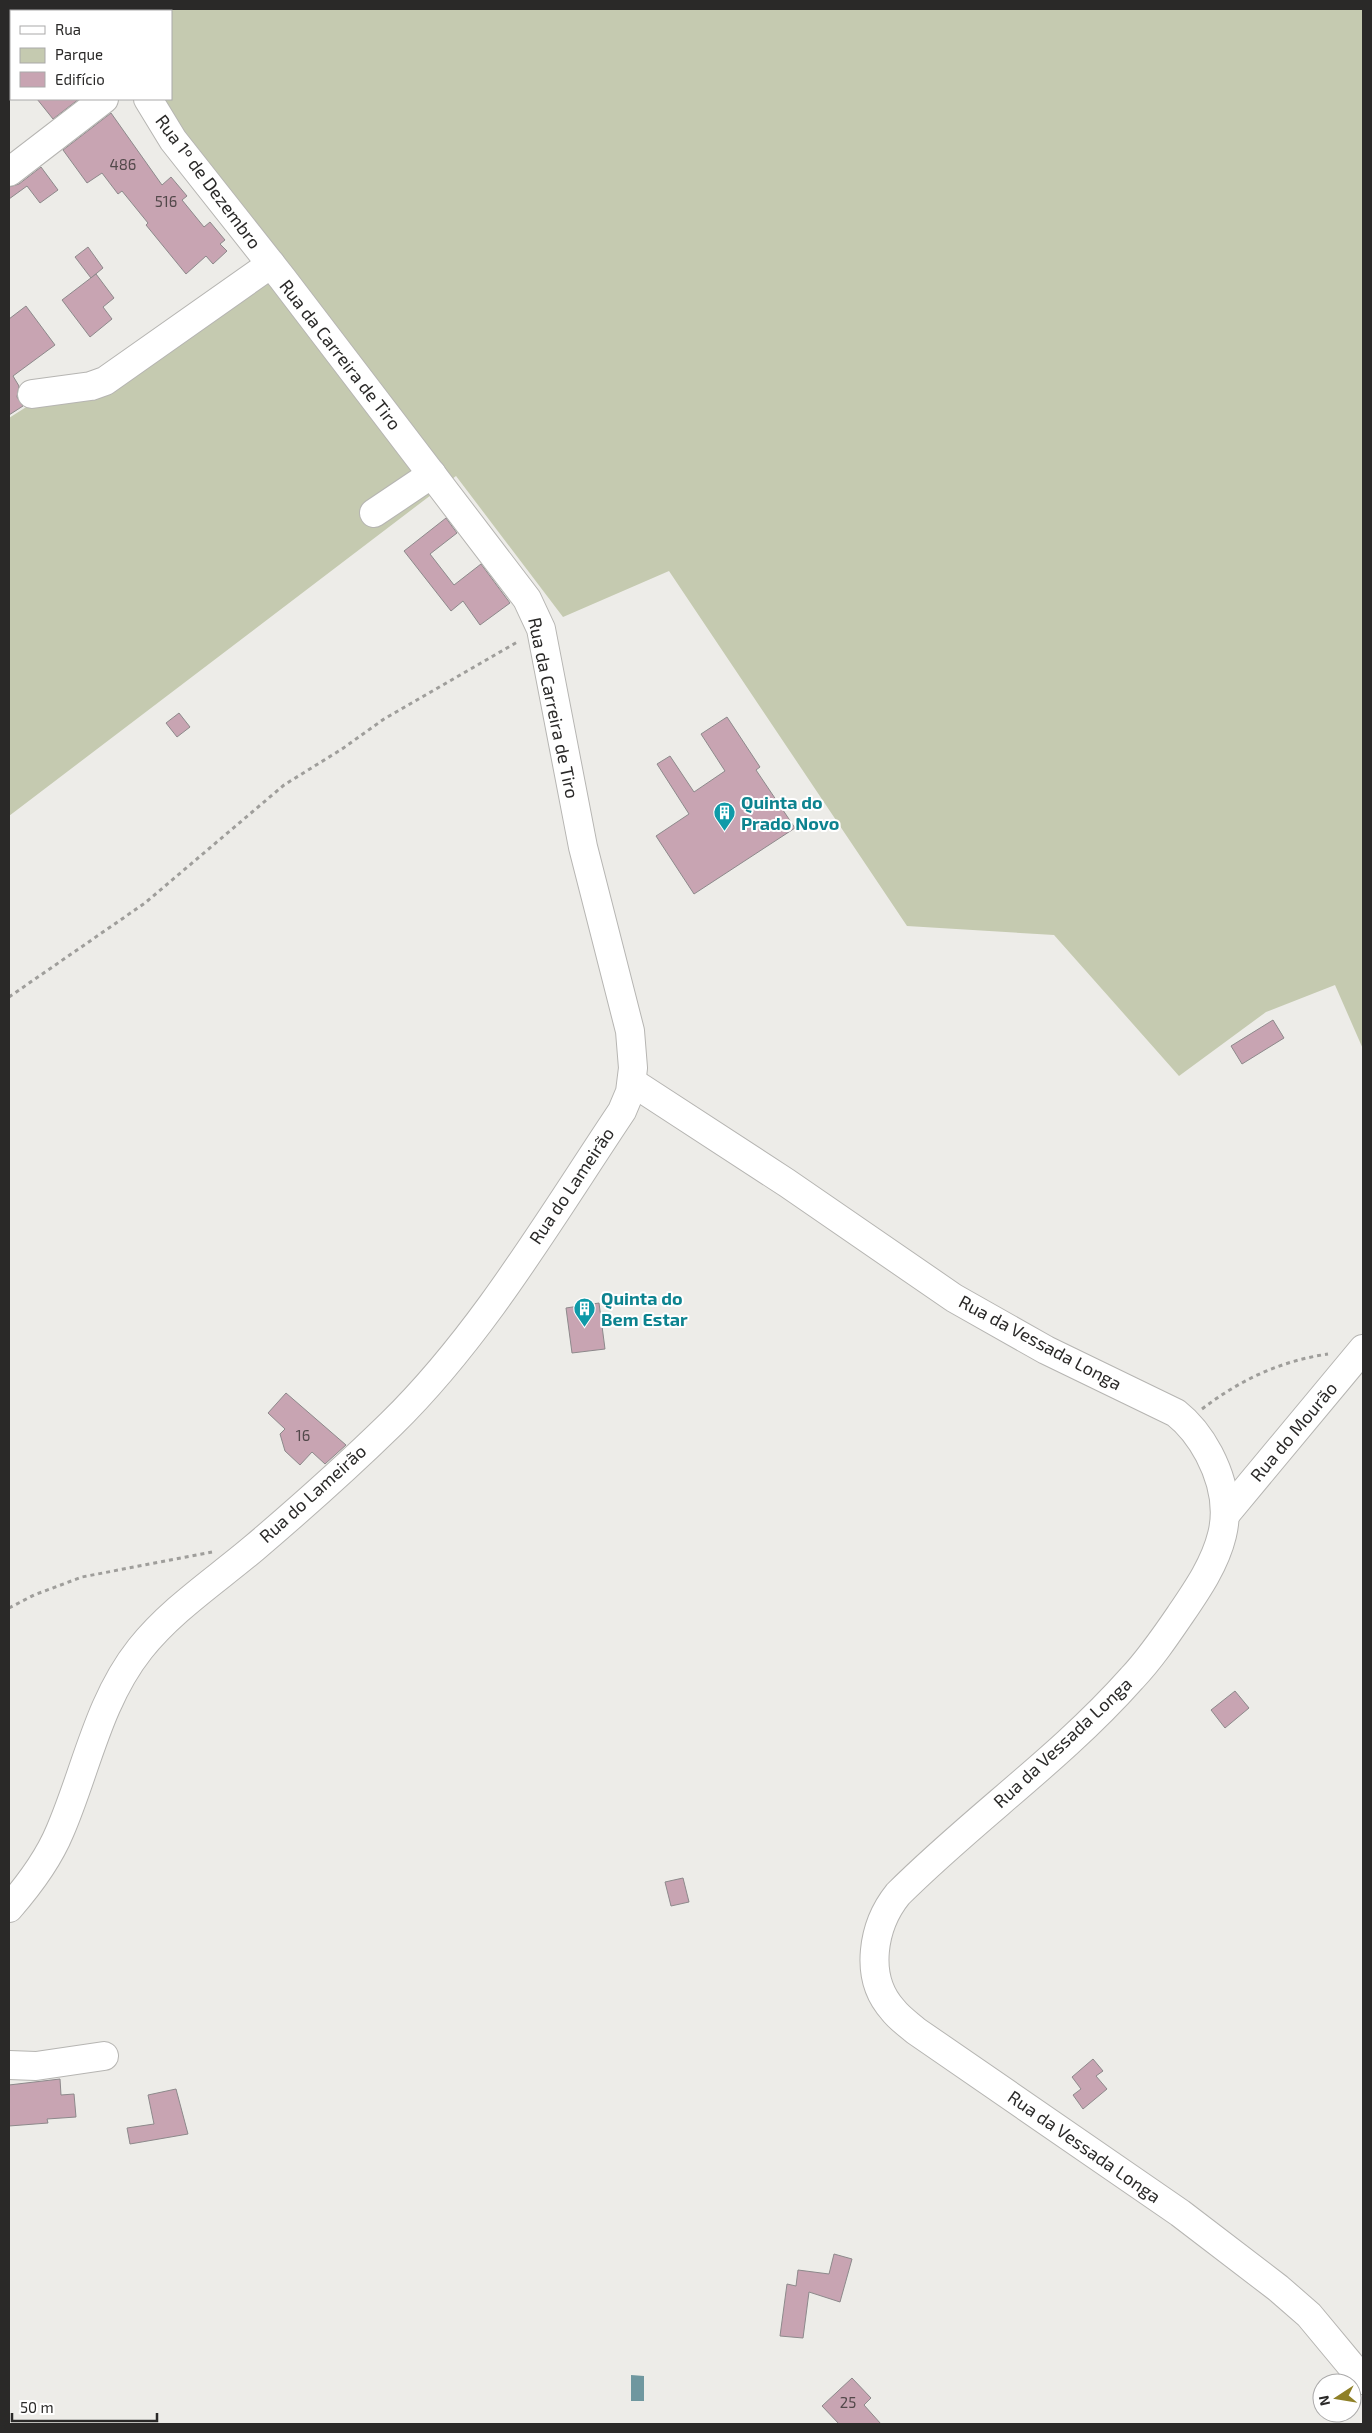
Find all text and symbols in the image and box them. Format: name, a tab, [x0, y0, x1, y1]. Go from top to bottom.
legend	[10, 10, 172, 100]
text: Rua	[55, 20, 81, 38]
text: Parque	[55, 45, 103, 63]
text: Edifício	[55, 70, 105, 88]
street label: Rua 1º de Dezembro	[151, 110, 266, 253]
house number: 486	[110, 155, 136, 173]
house number: 516	[155, 192, 177, 210]
street label: Rua da Carreira de Tiro	[275, 275, 406, 434]
street label: Rua da Carreira de Tiro	[524, 615, 584, 800]
place label: Quinta do Prado Novo	[741, 791, 839, 834]
building icon: Quinta do Prado Novo	[713, 801, 737, 832]
street label: Rua do Lameirão	[524, 1123, 618, 1248]
place label: Quinta do Bem Estar	[601, 1287, 688, 1330]
street label: Rua da Vessada Longa	[955, 1290, 1126, 1394]
building icon: Quinta do Bem Estar	[573, 1297, 597, 1328]
street label: Rua do Mourão	[1245, 1377, 1341, 1486]
house number: 16	[296, 1426, 310, 1444]
street label: Rua do Lameirão	[254, 1440, 370, 1547]
street label: Rua da Vessada Longa	[989, 1672, 1136, 1812]
street label: Rua da Vessada Longa	[1004, 2085, 1165, 2207]
north arrow	[1312, 2373, 1362, 2423]
scale bar	[12, 2390, 158, 2422]
house number: 25	[840, 2393, 856, 2411]
text: N	[1314, 2394, 1333, 2408]
text: 50 m	[20, 2398, 54, 2416]

